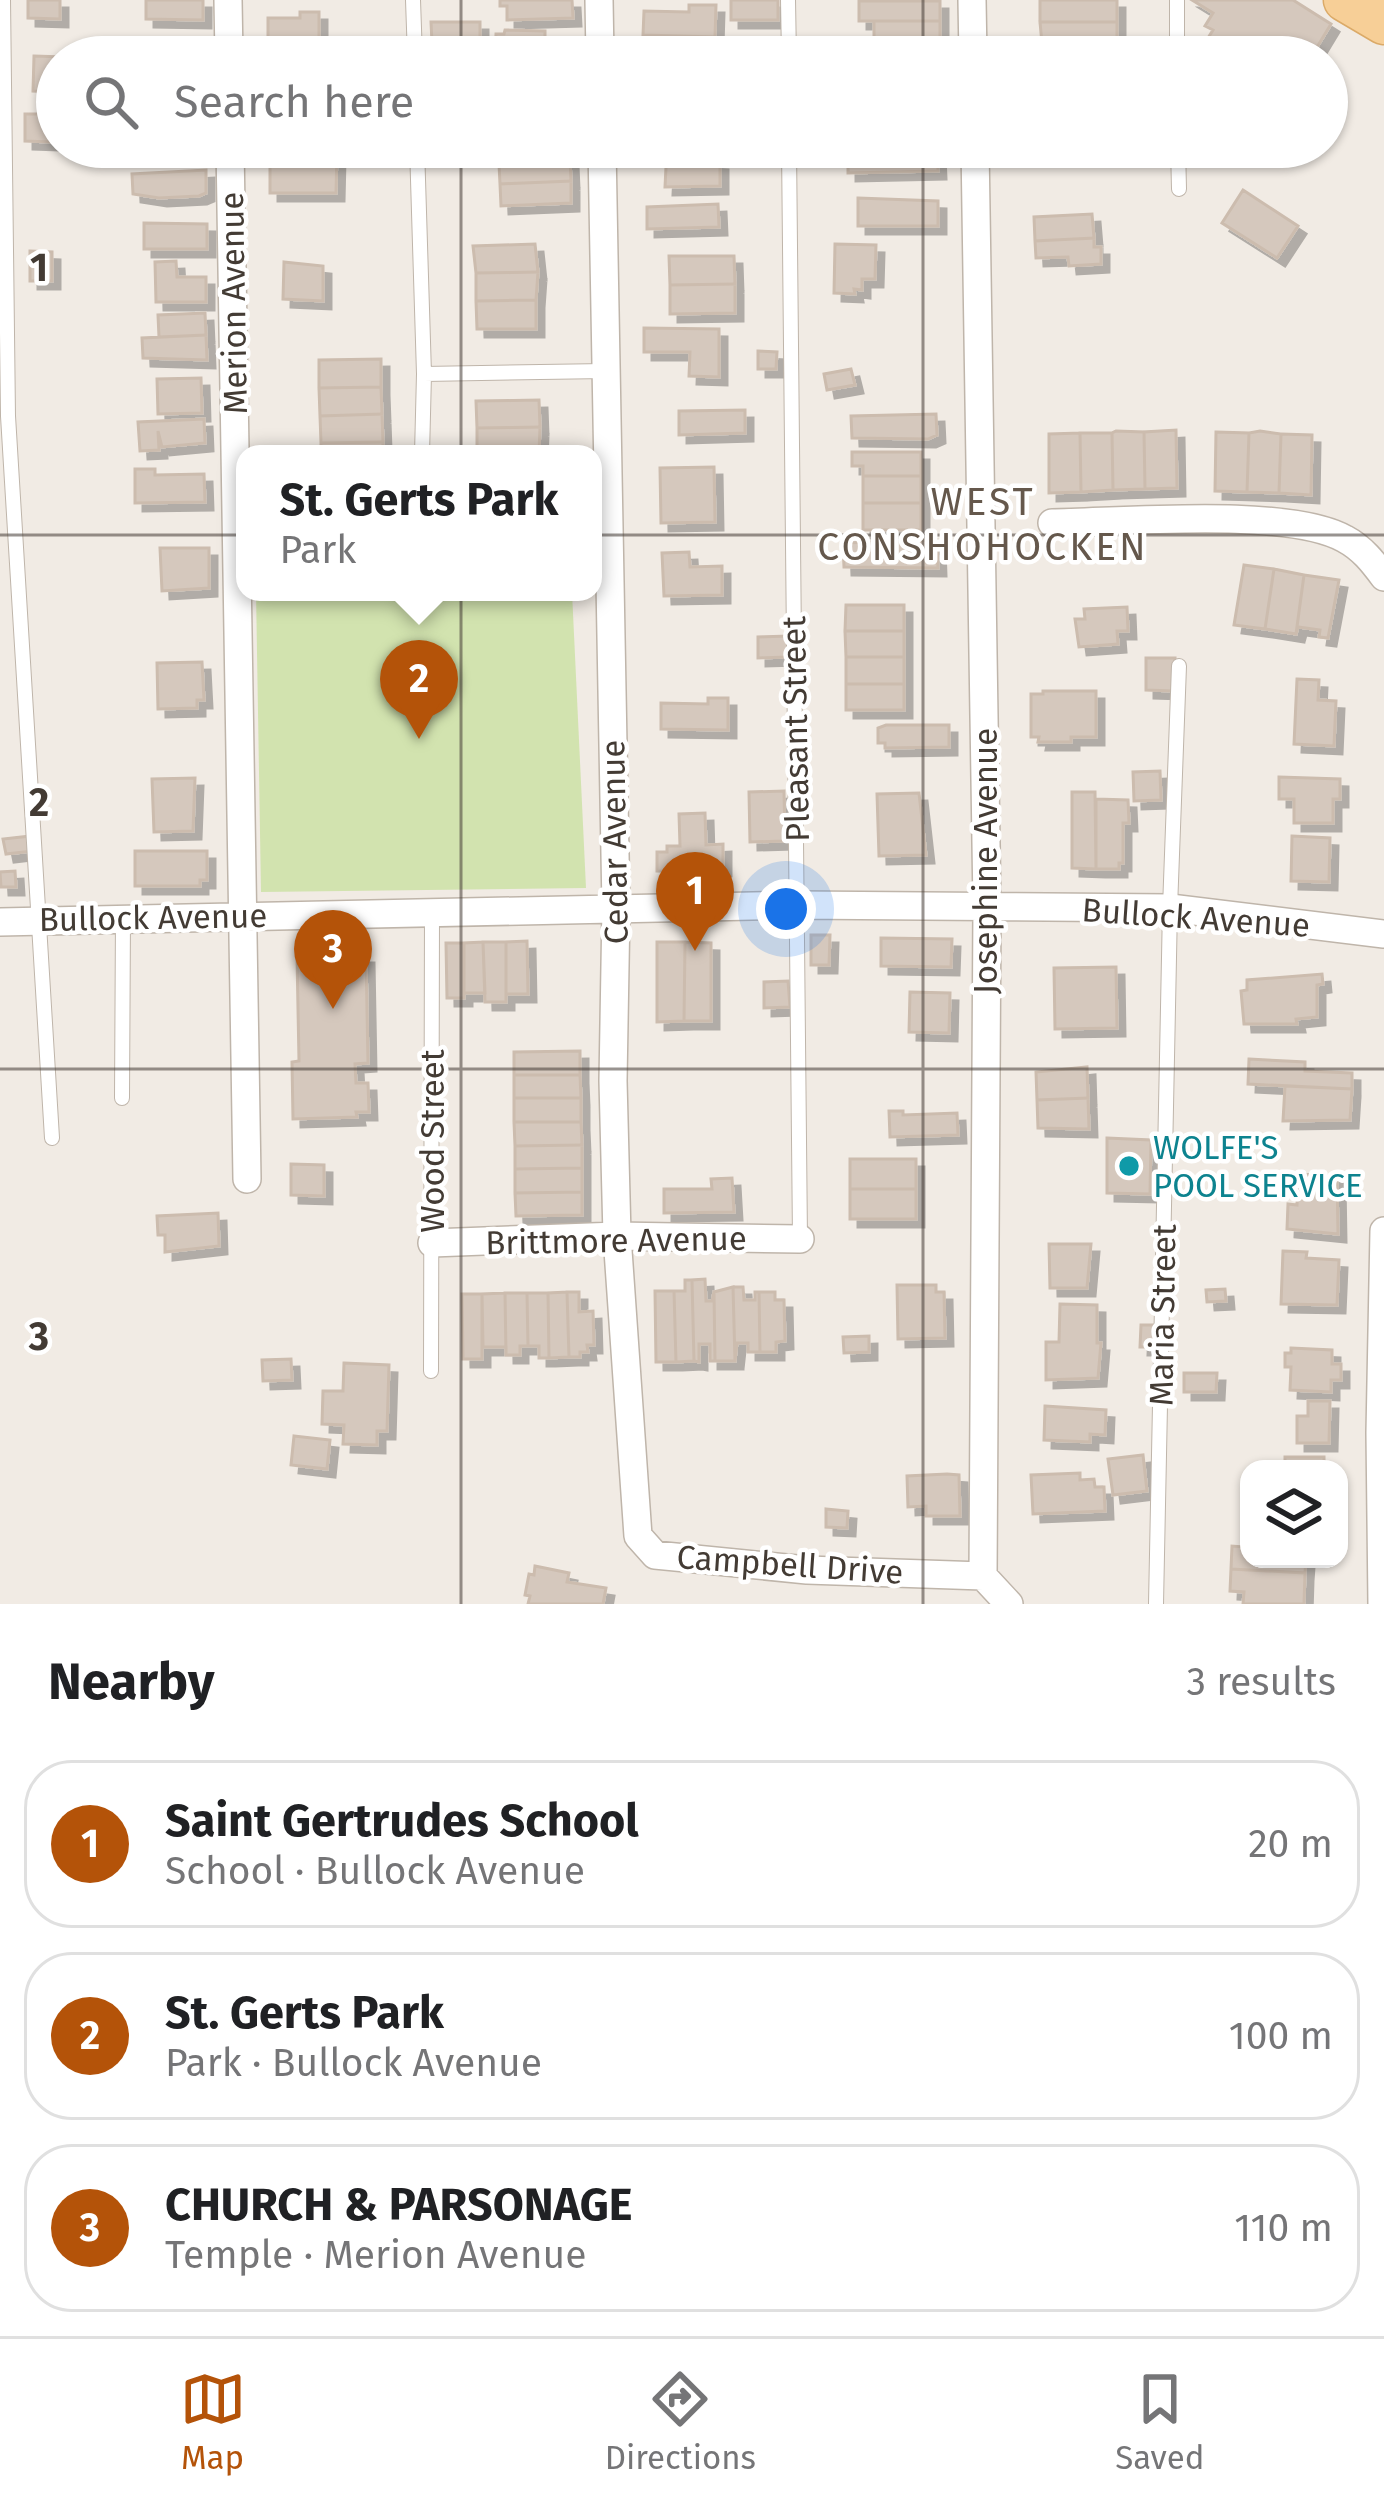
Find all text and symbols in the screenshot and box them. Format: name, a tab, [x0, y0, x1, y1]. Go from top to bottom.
search box	[36, 36, 1348, 168]
icon: search	[78, 69, 144, 135]
text: Search here	[174, 75, 414, 129]
street label: Merion Avenue	[212, 191, 256, 415]
text: 1	[30, 245, 48, 291]
popup	[236, 445, 602, 601]
text: St. Gerts Park	[280, 473, 558, 527]
district label: WEST CONSHOHOCKEN	[817, 479, 1149, 570]
text: Park	[280, 527, 356, 573]
street label: Pleasant Street	[774, 615, 818, 842]
pin: 2	[380, 640, 458, 739]
street label: Josephine Avenue	[966, 728, 1006, 994]
street label: Cedar Avenue	[593, 739, 637, 945]
text: 2	[29, 780, 49, 826]
pin: 1	[656, 852, 734, 951]
your location	[756, 879, 816, 939]
street label: Bullock Avenue	[1080, 890, 1311, 946]
street label: Bullock Avenue	[38, 896, 268, 940]
pin: 3	[294, 910, 372, 1009]
street label: Wood Street	[413, 1049, 453, 1233]
place label: WOLFE'S POOL SERVICE	[1153, 1128, 1363, 1206]
marker: WOLFE'S POOL SERVICE	[1116, 1153, 1142, 1179]
street label: Brittmore Avenue	[485, 1219, 747, 1263]
street label: Maria Street	[1141, 1224, 1185, 1406]
text: 3	[28, 1314, 49, 1360]
map controls	[1240, 1460, 1348, 1568]
button: layers	[1240, 1460, 1348, 1568]
street label: Campbell Drive	[675, 1537, 905, 1593]
text: Nearby	[48, 1651, 214, 1713]
text: 3 results	[1186, 1659, 1336, 1705]
text: Saint Gertrudes School	[165, 1794, 639, 1848]
text: 1	[81, 1821, 99, 1867]
text: 20 m	[1248, 1821, 1333, 1867]
text: School · Bullock Avenue	[165, 1848, 585, 1894]
text: St. Gerts Park	[165, 1986, 444, 2040]
text: 2	[80, 2013, 100, 2059]
text: 100 m	[1229, 2013, 1333, 2059]
text: Park · Bullock Avenue	[165, 2040, 542, 2086]
text: CHURCH & PARSONAGE	[165, 2178, 632, 2232]
text: 3	[80, 2205, 100, 2251]
text: 110 m	[1234, 2205, 1333, 2251]
text: Temple · Merion Avenue	[165, 2232, 586, 2278]
tab: Map	[180, 2366, 246, 2478]
tab: Directions	[605, 2366, 756, 2478]
tab: Saved	[1115, 2366, 1204, 2478]

